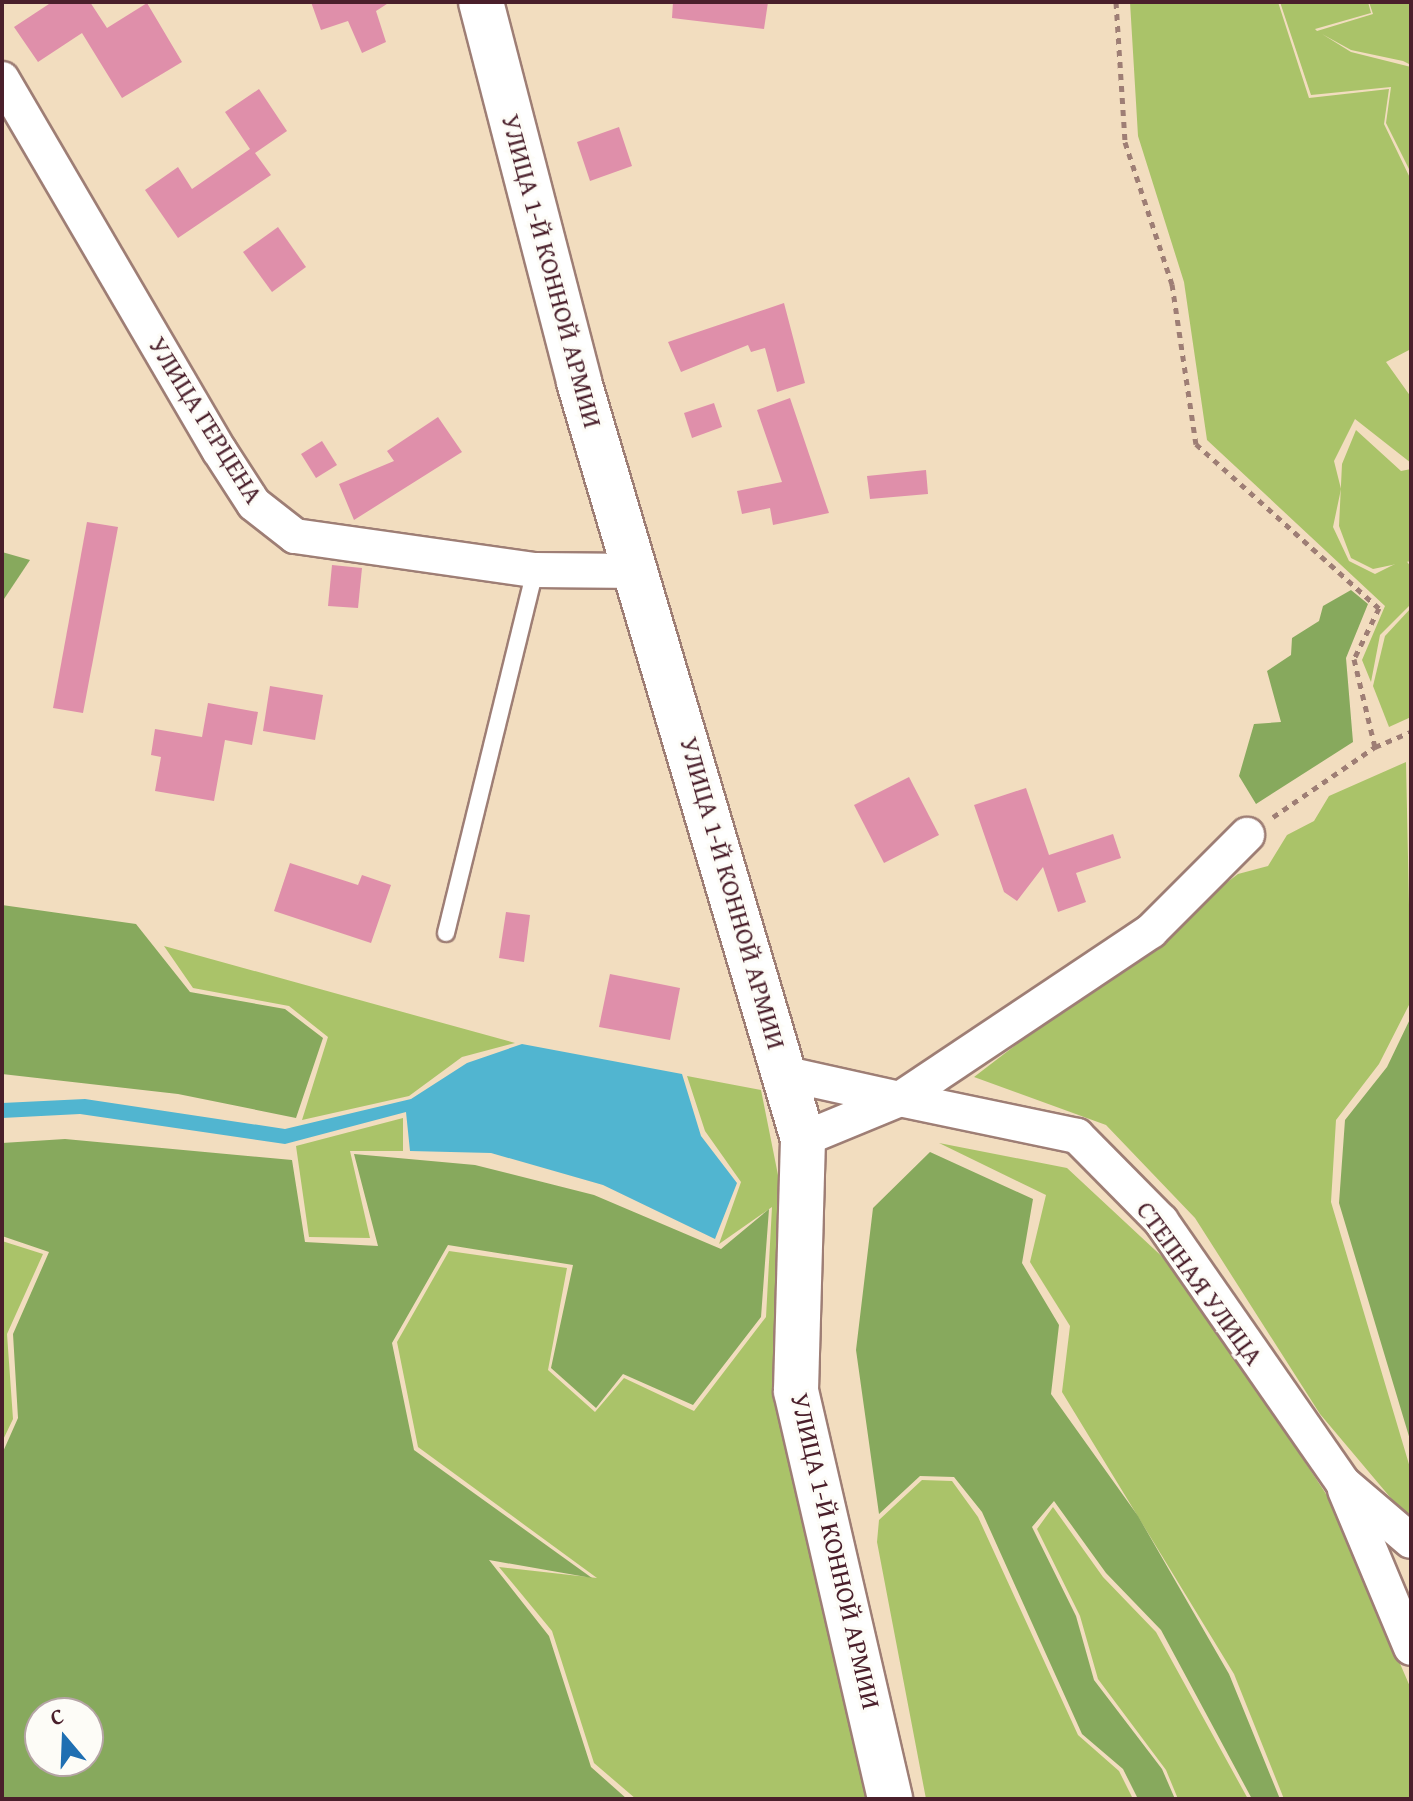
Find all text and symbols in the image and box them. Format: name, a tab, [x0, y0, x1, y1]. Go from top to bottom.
street label: УЛИЦА 1-Й КОННОЙ АРМИИ	[495, 111, 609, 431]
street label: УЛИЦА ГЕРЦЕНА	[142, 331, 270, 509]
street label: УЛИЦА 1-Й КОННОЙ АРМИИ	[673, 733, 793, 1053]
street label: СТЕПНАЯ УЛИЦА	[1130, 1195, 1270, 1371]
street label: УЛИЦА 1-Й КОННОЙ АРМИИ	[784, 1390, 888, 1712]
north arrow	[24, 1697, 104, 1777]
text: С	[46, 1699, 68, 1733]

